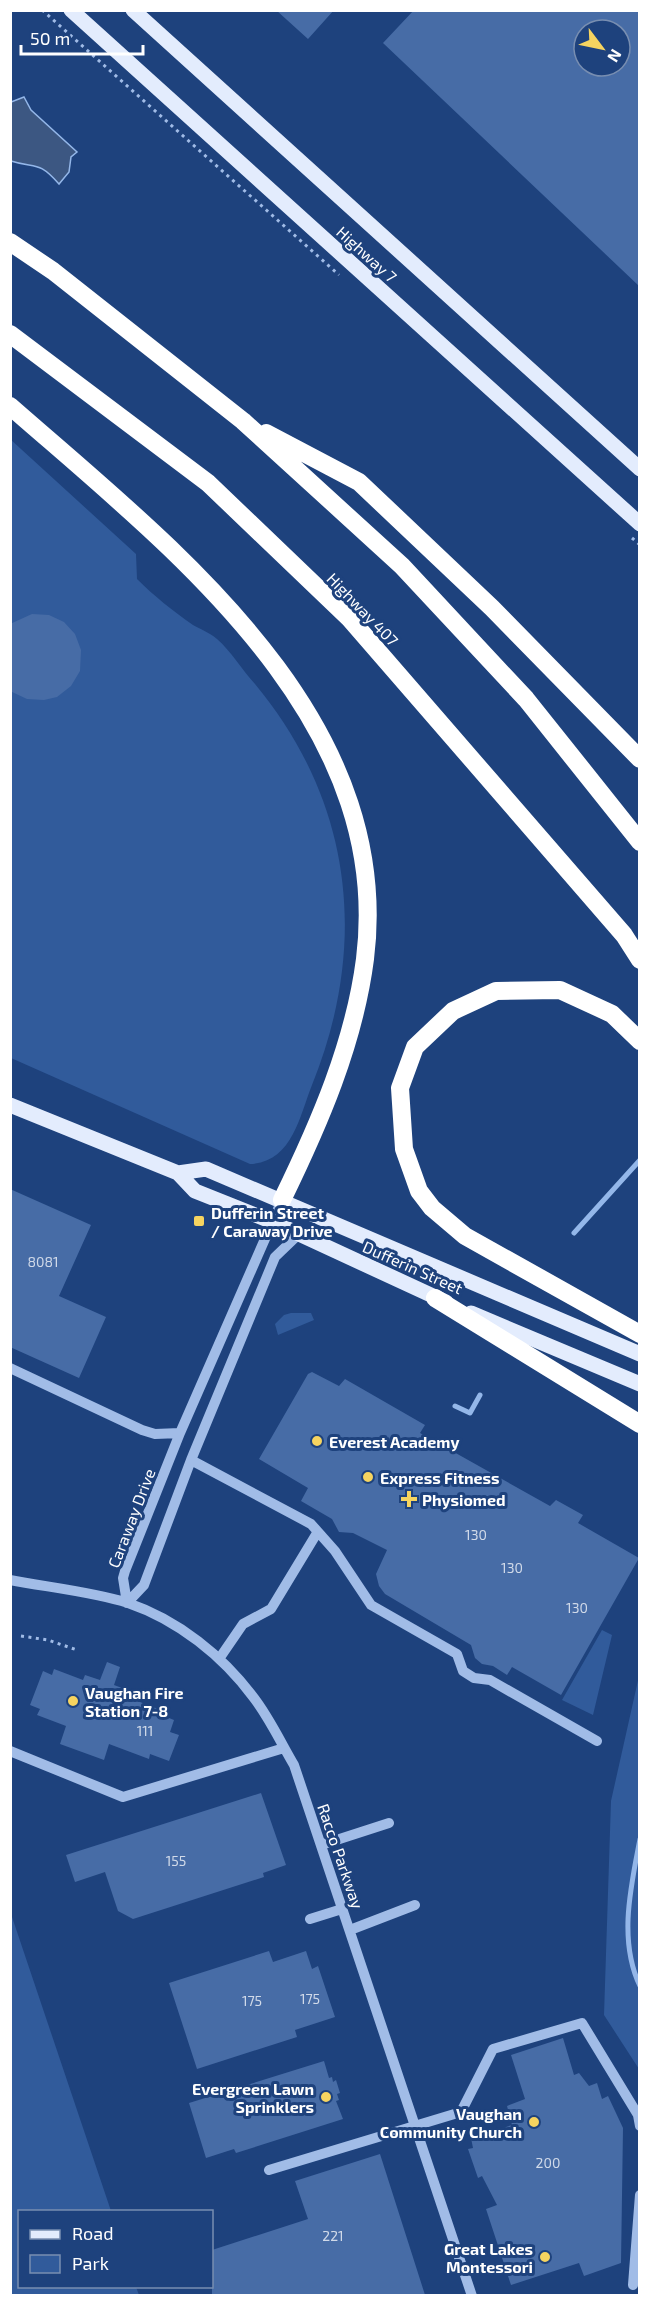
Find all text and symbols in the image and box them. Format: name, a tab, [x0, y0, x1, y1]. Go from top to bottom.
scale bar	[21, 18, 142, 56]
north arrow	[572, 18, 632, 78]
text: 50 m	[30, 27, 70, 49]
text: N	[604, 46, 626, 66]
street label: Highway 7	[333, 222, 401, 286]
street label: Highway 407	[323, 569, 403, 649]
place label: Dufferin Street / Caraway Drive	[211, 1203, 333, 1241]
marker: Dufferin Street / Caraway Drive	[192, 1214, 206, 1228]
street label: Dufferin Street	[360, 1237, 466, 1297]
house number: 8081	[27, 1253, 59, 1270]
place label: Everest Academy	[329, 1432, 459, 1452]
marker: Everest Academy	[310, 1434, 324, 1448]
street label: Caraway Drive	[103, 1466, 159, 1570]
place label: Express Fitness	[380, 1468, 500, 1487]
marker: Express Fitness	[361, 1470, 375, 1484]
marker: Physiomed	[400, 1490, 418, 1508]
place label: Physiomed	[422, 1490, 506, 1510]
house number: 130	[465, 1526, 487, 1543]
house number: 130	[501, 1559, 523, 1576]
house number: 130	[566, 1599, 588, 1616]
place label: Vaughan Fire Station 7-8	[85, 1683, 184, 1720]
marker: Vaughan Fire Station 7-8	[66, 1694, 80, 1708]
house number: 111	[137, 1722, 153, 1739]
street label: Racco Parkway	[314, 1801, 368, 1912]
house number: 155	[166, 1852, 186, 1869]
house number: 175	[300, 1990, 320, 2007]
house number: 175	[242, 1992, 262, 2009]
place label: Evergreen Lawn Sprinklers	[192, 2079, 314, 2116]
marker: Evergreen Lawn Sprinklers	[319, 2090, 333, 2104]
place label: Vaughan Community Church	[380, 2104, 522, 2142]
marker: Vaughan Community Church	[527, 2115, 541, 2129]
house number: 200	[536, 2154, 560, 2171]
legend	[18, 2210, 213, 2288]
text: Road	[72, 2222, 113, 2244]
house number: 221	[322, 2227, 344, 2244]
place label: Great Lakes Montessori	[444, 2239, 533, 2276]
marker: Great Lakes Montessori	[538, 2250, 552, 2264]
text: Park	[72, 2252, 109, 2274]

